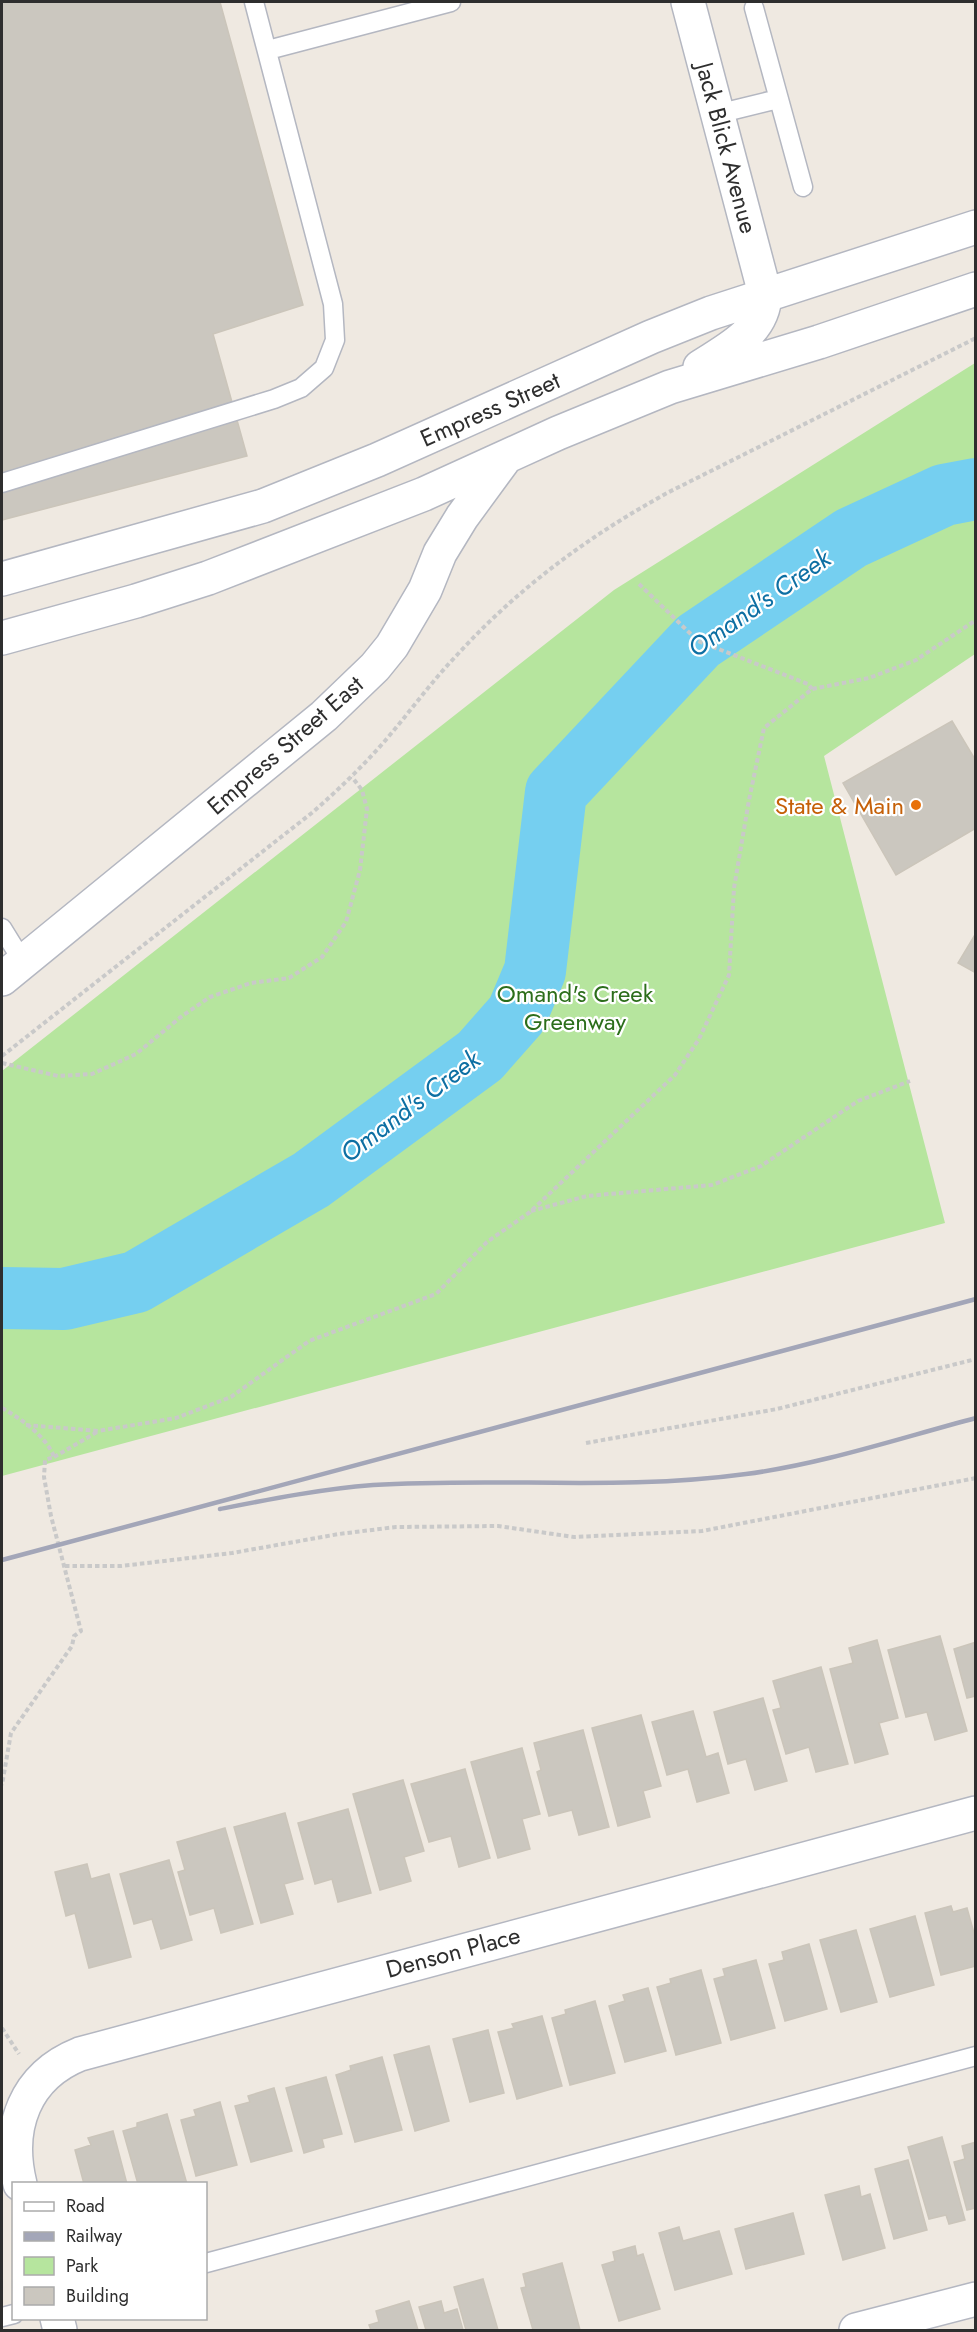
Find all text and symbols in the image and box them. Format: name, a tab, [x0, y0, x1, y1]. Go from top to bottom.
street label: Jack Blick Avenue	[687, 56, 767, 237]
street label: Empress Street	[415, 362, 566, 455]
water label: Omand's Creek	[680, 538, 840, 666]
street label: Empress Street East	[199, 667, 371, 823]
place label: State & Main	[775, 788, 904, 823]
marker: State & Main	[909, 798, 923, 812]
park label: Omand's Creek Greenway	[497, 976, 654, 1039]
water label: Omand's Creek	[332, 1039, 490, 1171]
street label: Denson Place	[382, 1917, 524, 1987]
legend	[12, 2182, 207, 2320]
text: Road	[66, 2193, 105, 2219]
text: Railway	[66, 2223, 122, 2249]
text: Park	[66, 2253, 98, 2279]
text: Building	[66, 2283, 129, 2309]

